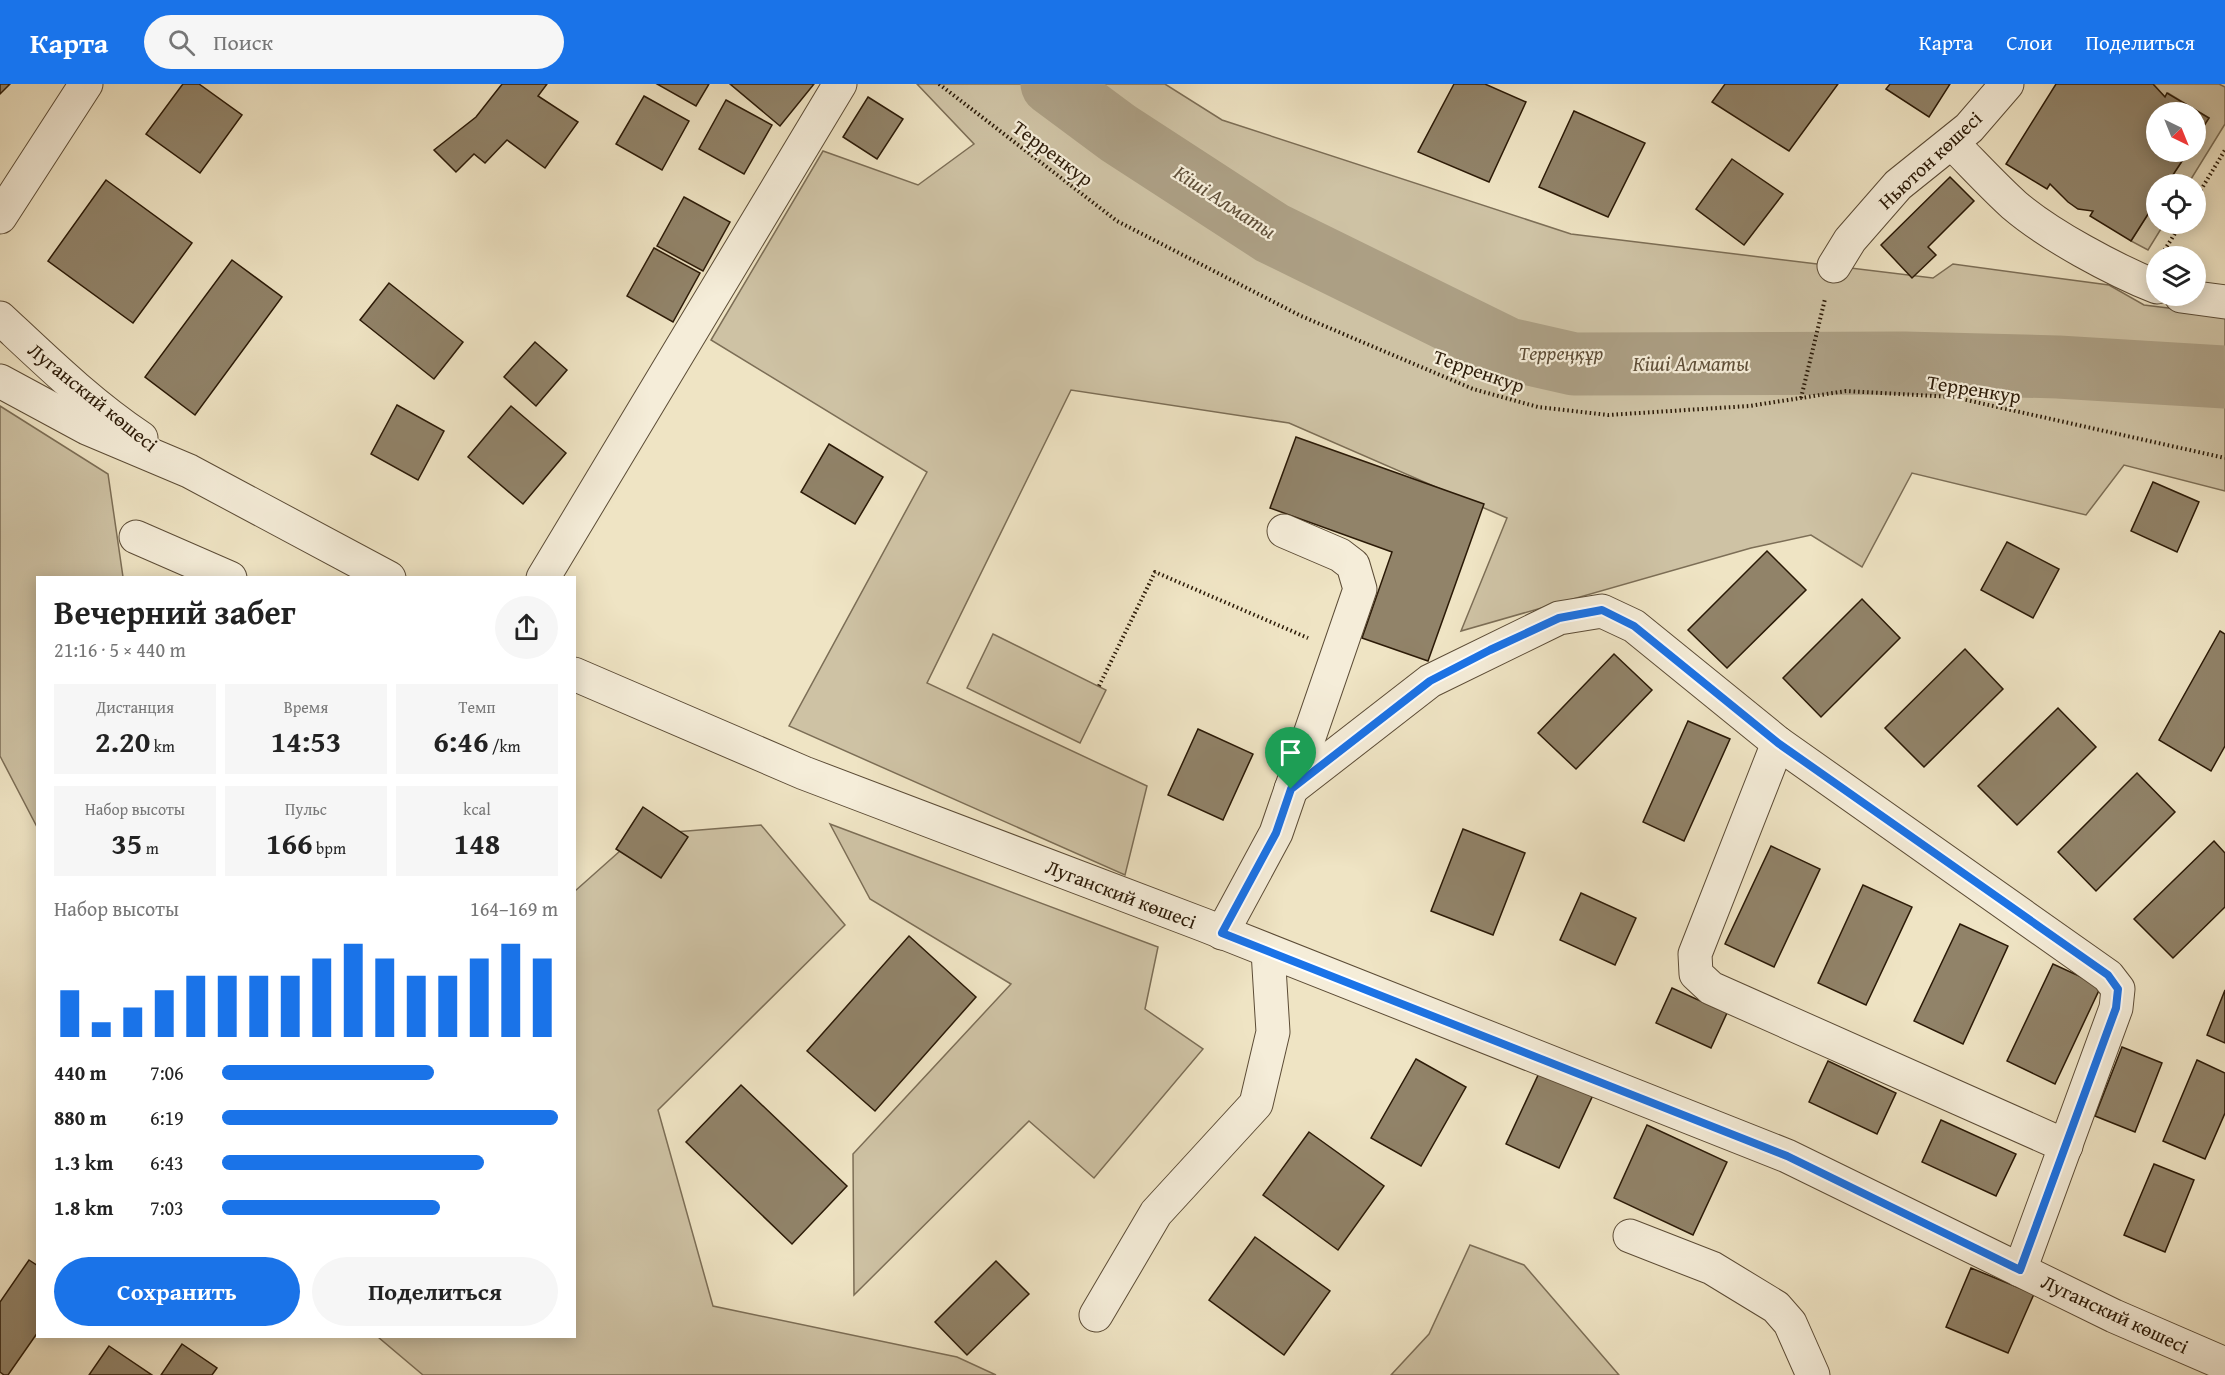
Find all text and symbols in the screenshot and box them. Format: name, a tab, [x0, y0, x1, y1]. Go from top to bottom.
search box	[144, 15, 564, 69]
text: Карта	[30, 22, 108, 63]
icon: search	[165, 26, 198, 59]
text: Поиск	[213, 26, 273, 58]
text: Карта	[1919, 27, 1973, 58]
text: Слои	[2006, 27, 2052, 58]
text: Поделиться	[2085, 27, 2195, 58]
north arrow	[2146, 102, 2206, 162]
map controls	[2146, 102, 2206, 306]
street label: Ньютон көшесі	[1871, 104, 1988, 216]
street label: Терренкур	[1007, 113, 1100, 193]
water label: Кіші Алматы	[1168, 157, 1283, 246]
button: locate	[2146, 174, 2206, 234]
button: layers	[2146, 246, 2206, 306]
street label: Луганский көшесі	[22, 335, 165, 458]
park label: Терреңқұр	[1519, 338, 1603, 367]
street label: Терренкур	[1430, 341, 1529, 400]
water label: Кіші Алматы	[1633, 348, 1749, 379]
street label: Терренкур	[1925, 367, 2023, 410]
text: Вечерний забег	[54, 588, 296, 636]
button: share	[495, 596, 558, 659]
text: 21:16 · 5 × 440 m	[54, 635, 186, 664]
text: Дистанция	[96, 695, 174, 719]
text: Время	[284, 695, 328, 719]
text: Темп	[459, 695, 495, 719]
text: 2.20	[95, 719, 150, 763]
text: 14:53	[271, 719, 341, 763]
text: 6:46	[433, 719, 488, 763]
pin	[1265, 727, 1316, 789]
text: km	[150, 734, 175, 758]
text: /km	[488, 734, 521, 758]
icon: arrive	[1274, 736, 1307, 769]
text: Набор высоты	[85, 797, 185, 821]
text: Пульс	[285, 797, 327, 821]
text: kcal	[463, 797, 491, 821]
text: 35	[111, 821, 142, 865]
text: 166	[266, 821, 313, 865]
text: 148	[454, 821, 500, 865]
text: m	[142, 836, 159, 860]
text: bpm	[313, 836, 346, 860]
street label: Луганский көшесі	[1041, 851, 1201, 936]
text: Набор высоты	[54, 894, 179, 923]
text: 164–169 m	[470, 894, 558, 923]
text: 440 m	[54, 1058, 107, 1087]
text: 7:06	[150, 1058, 184, 1087]
text: 880 m	[54, 1103, 107, 1132]
text: 6:19	[150, 1103, 184, 1132]
text: 1.3 km	[54, 1148, 113, 1177]
text: 6:43	[150, 1148, 184, 1177]
text: 1.8 km	[54, 1193, 113, 1222]
text: 7:03	[150, 1193, 184, 1222]
button: Сохранить	[54, 1257, 300, 1326]
button: Поделиться	[312, 1257, 558, 1326]
street label: Луганский көшесі	[2037, 1267, 2194, 1361]

